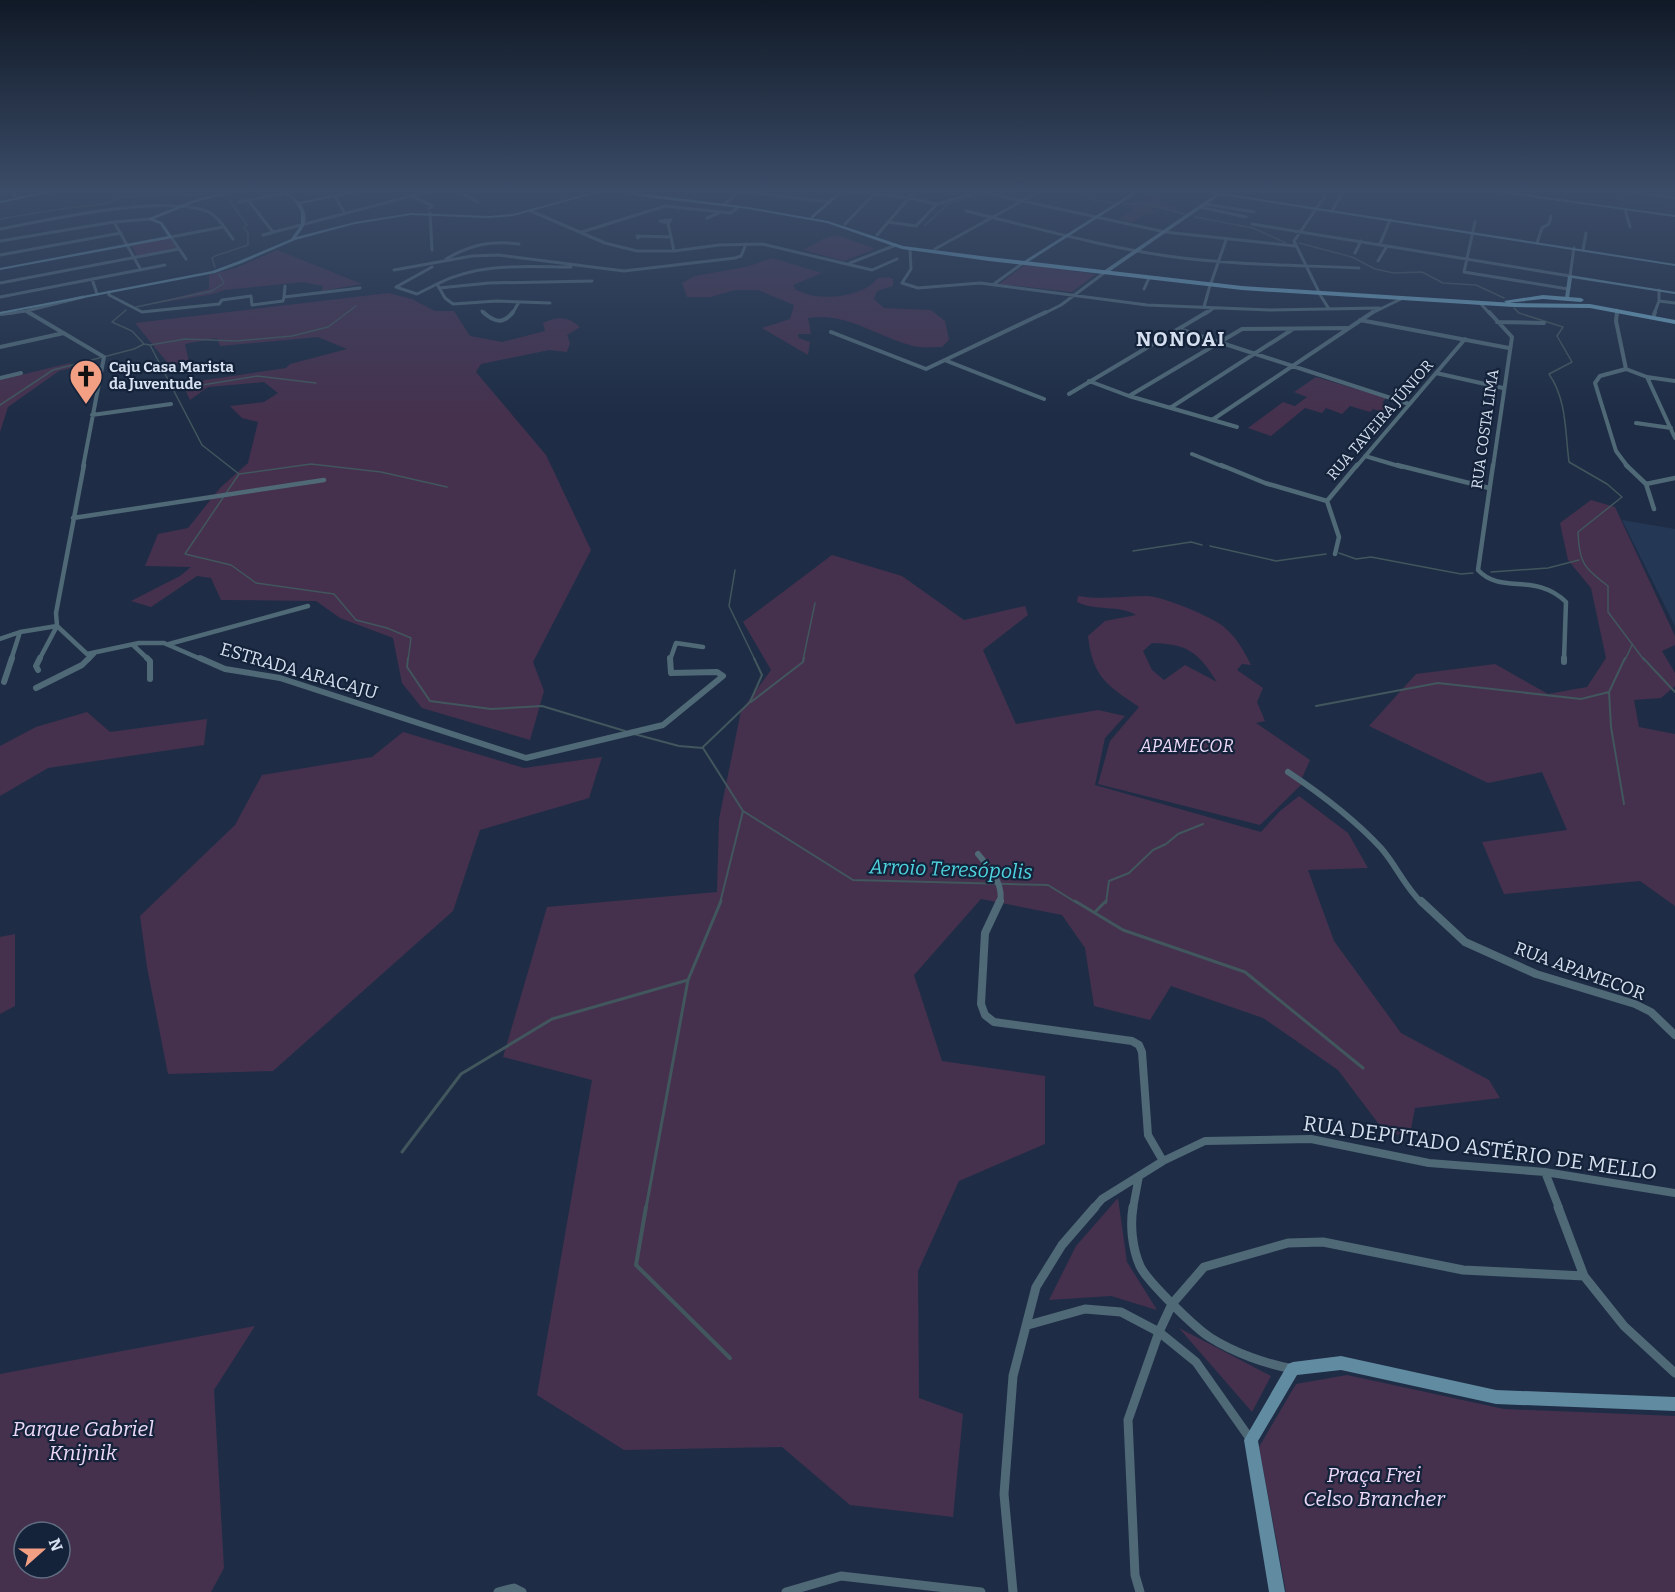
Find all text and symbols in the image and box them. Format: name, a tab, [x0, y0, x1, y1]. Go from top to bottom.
district label: NONOAI	[1136, 327, 1226, 351]
street label: RUA TAVEIRA JÚNIOR	[1323, 356, 1437, 484]
church icon: Caju Casa Marista da Juventude	[68, 358, 104, 405]
place label: Caju Casa Marista da Juventude	[109, 358, 234, 393]
street label: RUA COSTA LIMA	[1468, 368, 1502, 490]
street label: ESTRADA ARACAJU	[218, 638, 380, 704]
park label: APAMECOR	[1139, 735, 1234, 757]
water label: Arroio Teresópolis	[868, 854, 1033, 884]
street label: RUA APAMECOR	[1512, 937, 1649, 1005]
street label: RUA DEPUTADO ASTÉRIO DE MELLO	[1301, 1110, 1659, 1186]
park label: Parque Gabriel Knijnik	[12, 1416, 154, 1466]
park label: Praça Frei Celso Brancher	[1303, 1462, 1446, 1512]
north arrow	[12, 1520, 72, 1580]
text: N	[44, 1536, 67, 1554]

